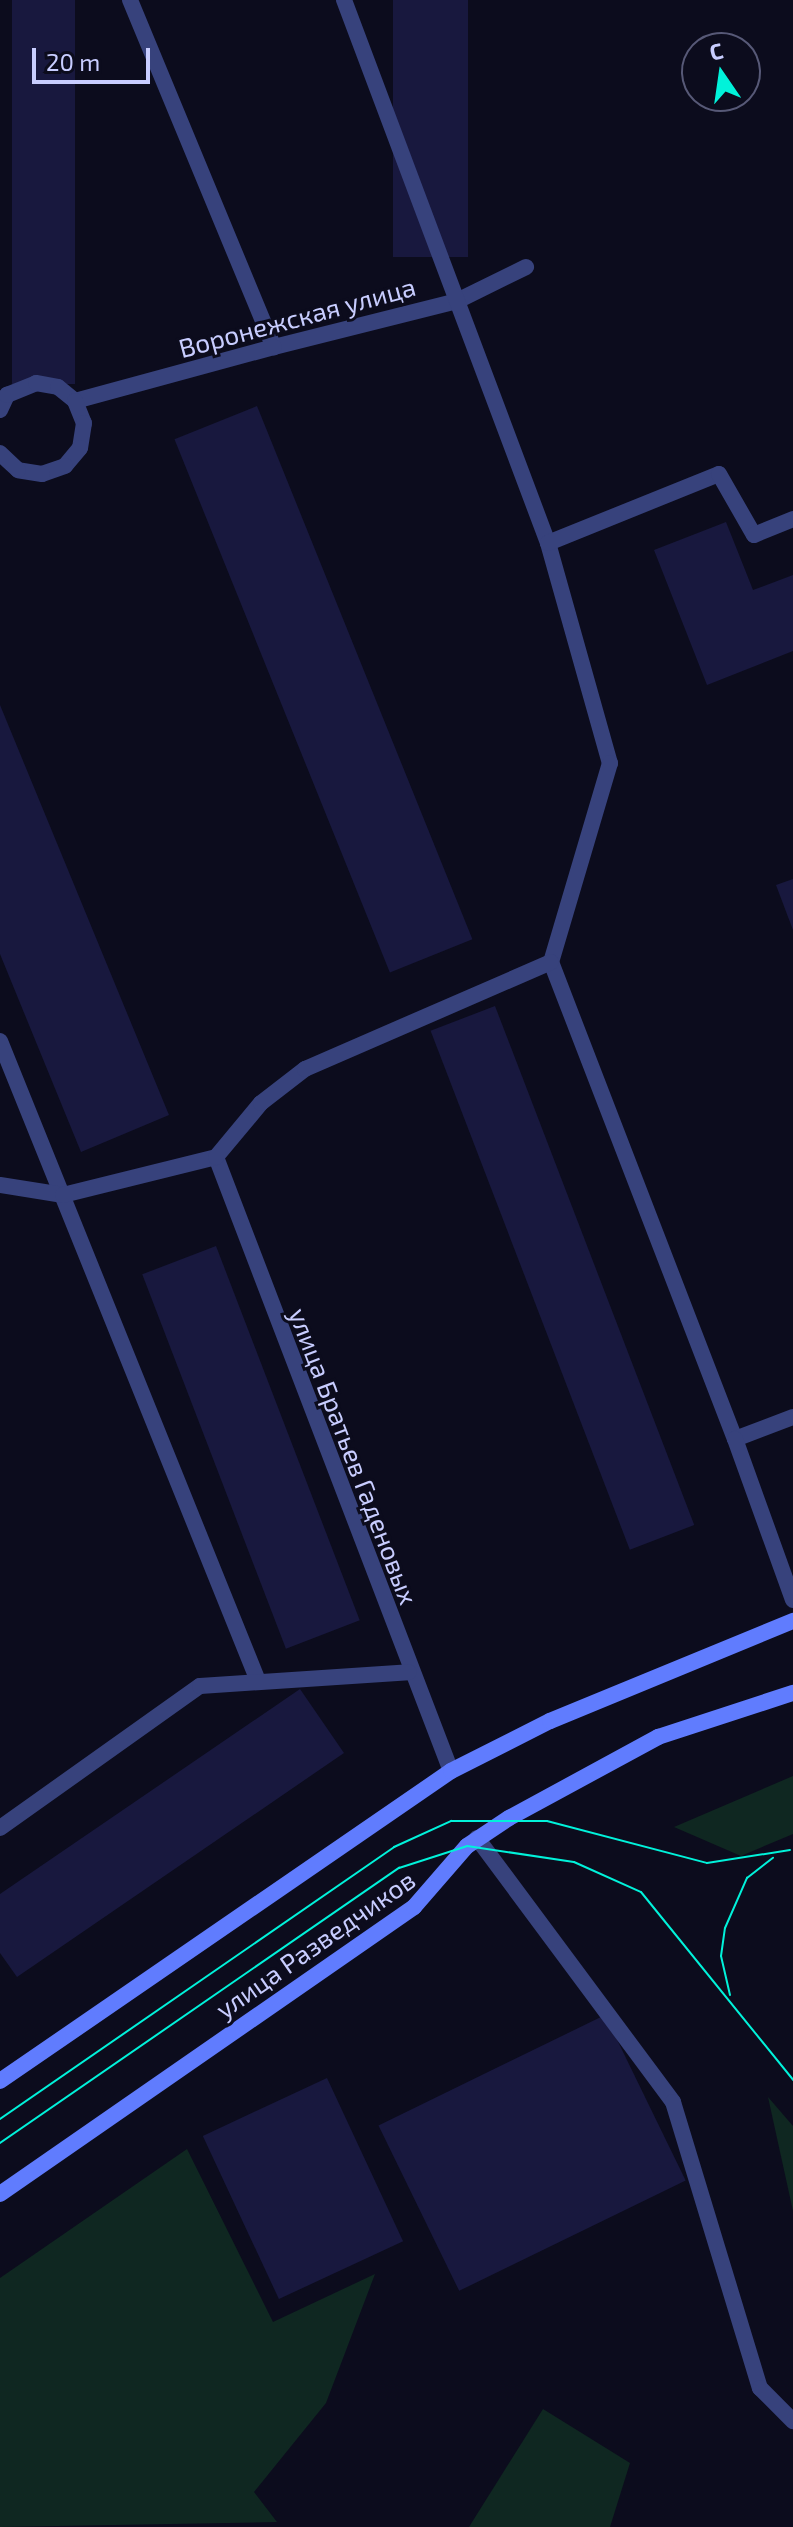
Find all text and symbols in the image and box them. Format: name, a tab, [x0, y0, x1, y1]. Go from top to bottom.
scale bar	[36, 32, 154, 82]
north arrow	[681, 32, 761, 112]
text: С	[707, 36, 725, 65]
text: 20 m	[46, 47, 100, 76]
street label: Воронежская улица	[175, 270, 419, 364]
street label: улица Братьев Гаденовых	[283, 1303, 425, 1609]
street label: улица Разведчиков	[209, 1863, 421, 2025]

